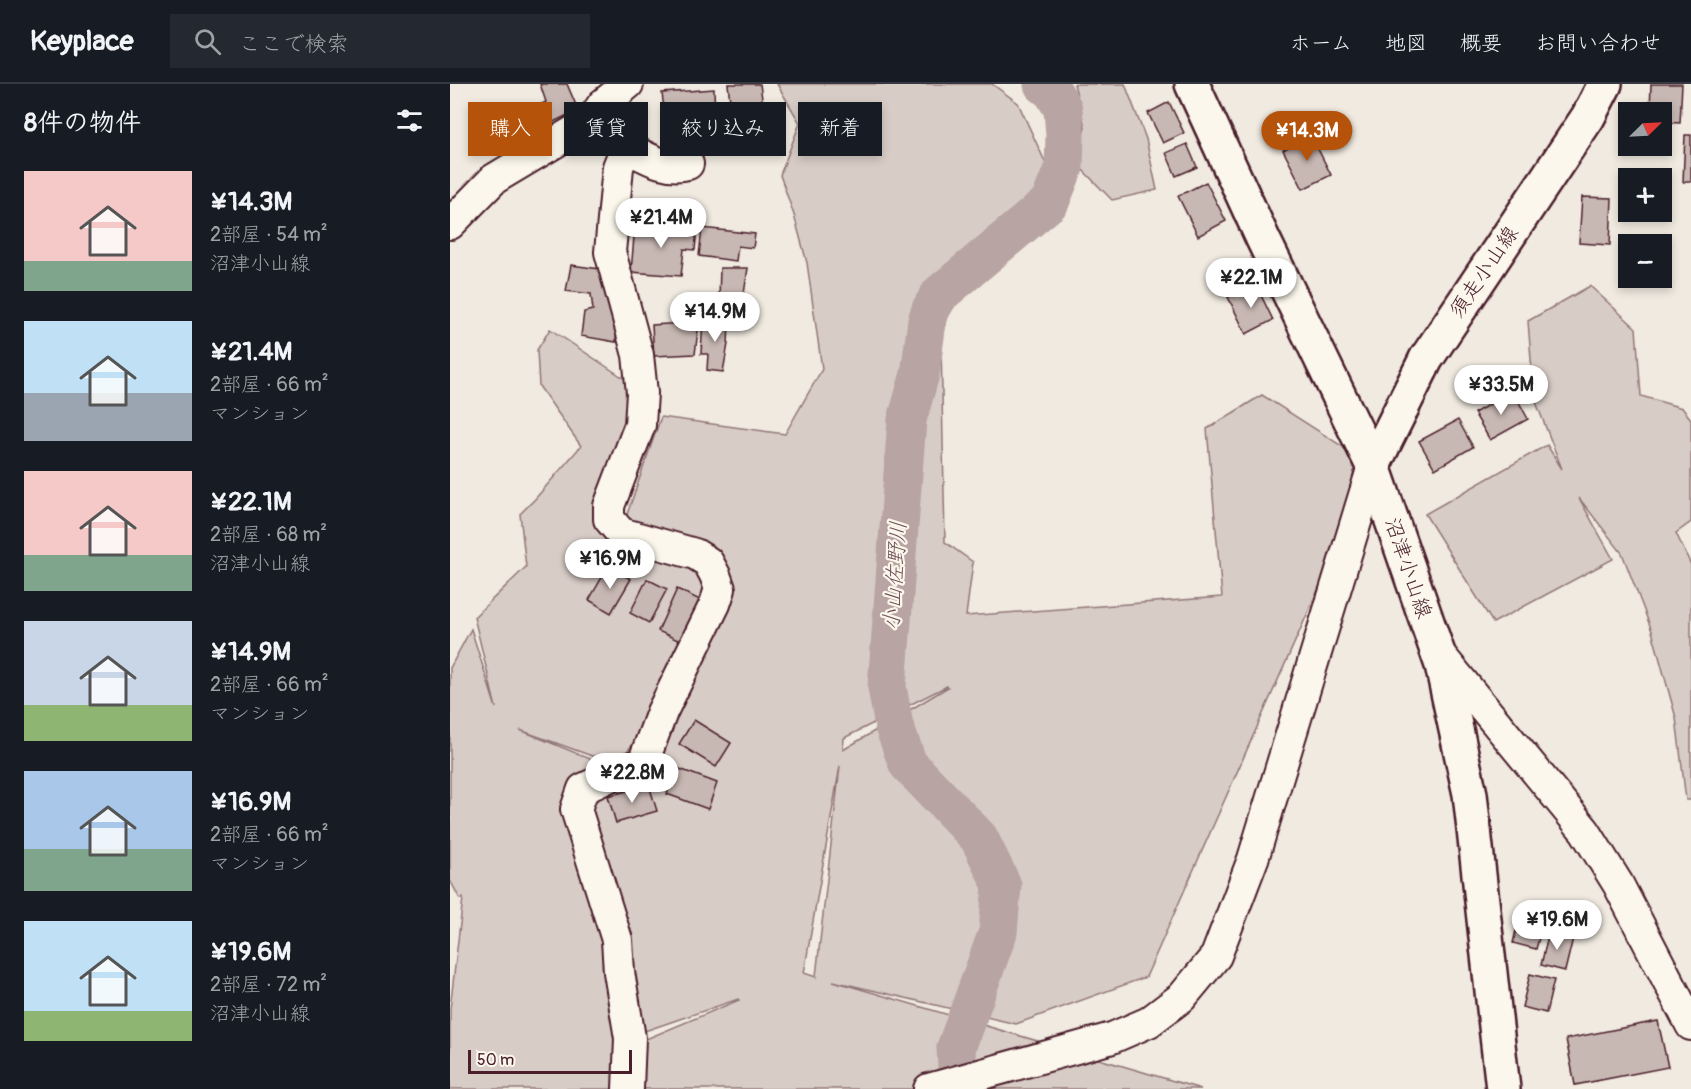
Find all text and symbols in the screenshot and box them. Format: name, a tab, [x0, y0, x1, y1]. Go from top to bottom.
search box	[170, 14, 590, 68]
text: Keyplace	[30, 24, 134, 59]
icon: search	[191, 25, 224, 58]
text: ここで検索	[239, 30, 349, 58]
text: ホーム	[1290, 30, 1352, 57]
text: 地図	[1385, 30, 1427, 57]
text: 概要	[1460, 30, 1502, 57]
text: お問い合わせ	[1535, 30, 1661, 57]
chip: 購入	[468, 102, 552, 156]
chip: 賃貸	[564, 102, 648, 156]
chip: 絞り込み	[660, 102, 786, 156]
chip: 新着	[798, 102, 882, 156]
north arrow	[1618, 102, 1672, 156]
map controls	[1618, 102, 1672, 288]
icon: filters	[393, 104, 426, 137]
text: 8件の物件	[24, 107, 141, 139]
pin: ¥14.3M	[1258, 111, 1356, 162]
text: ¥14.3M	[1275, 118, 1339, 143]
button: +	[1618, 168, 1672, 222]
text: ¥14.3M	[210, 186, 292, 218]
icon: home	[72, 195, 144, 267]
pin: ¥21.4M	[612, 198, 710, 249]
text: ¥21.4M	[629, 205, 693, 230]
street label: 須走小山線	[1443, 221, 1525, 323]
text: 2部屋 · 54 m²	[210, 222, 328, 247]
button: −	[1618, 234, 1672, 288]
text: 沼津小山線	[210, 251, 310, 276]
pin: ¥22.1M	[1202, 258, 1300, 309]
text: ¥22.1M	[1220, 265, 1282, 290]
pin: ¥14.9M	[666, 292, 764, 343]
text: ¥14.9M	[684, 299, 746, 324]
text: ¥21.4M	[210, 336, 292, 368]
icon: home	[72, 345, 144, 417]
pin: ¥33.5M	[1452, 365, 1550, 416]
text: 2部屋 · 66 m²	[210, 372, 329, 397]
text: ¥33.5M	[1468, 372, 1534, 397]
text: マンション	[210, 401, 309, 426]
text: ¥22.1M	[210, 486, 292, 518]
icon: home	[72, 495, 144, 567]
street label: 沼津小山線	[1378, 514, 1438, 622]
water label: 小山佐野川	[877, 520, 913, 632]
text: 2部屋 · 68 m²	[210, 522, 327, 547]
pin: ¥16.9M	[561, 539, 659, 590]
text: ¥16.9M	[579, 546, 641, 571]
text: 沼津小山線	[210, 551, 310, 576]
text: ¥14.9M	[210, 636, 291, 668]
icon: home	[72, 645, 144, 717]
text: 2部屋 · 66 m²	[210, 672, 329, 697]
text: マンション	[210, 701, 309, 726]
pin: ¥22.8M	[583, 753, 681, 804]
text: ¥22.8M	[599, 760, 665, 785]
text: ¥16.9M	[210, 786, 291, 818]
icon: home	[72, 795, 144, 867]
text: 2部屋 · 66 m²	[210, 822, 329, 847]
text: マンション	[210, 851, 309, 876]
pin: ¥19.6M	[1508, 900, 1606, 951]
text: ¥19.6M	[1526, 907, 1588, 932]
text: ¥19.6M	[210, 936, 291, 968]
icon: home	[72, 945, 144, 1017]
text: 2部屋 · 72 m²	[210, 972, 327, 997]
text: 沼津小山線	[210, 1001, 310, 1026]
scale bar	[468, 1047, 632, 1074]
text: 50 m	[477, 1050, 514, 1070]

